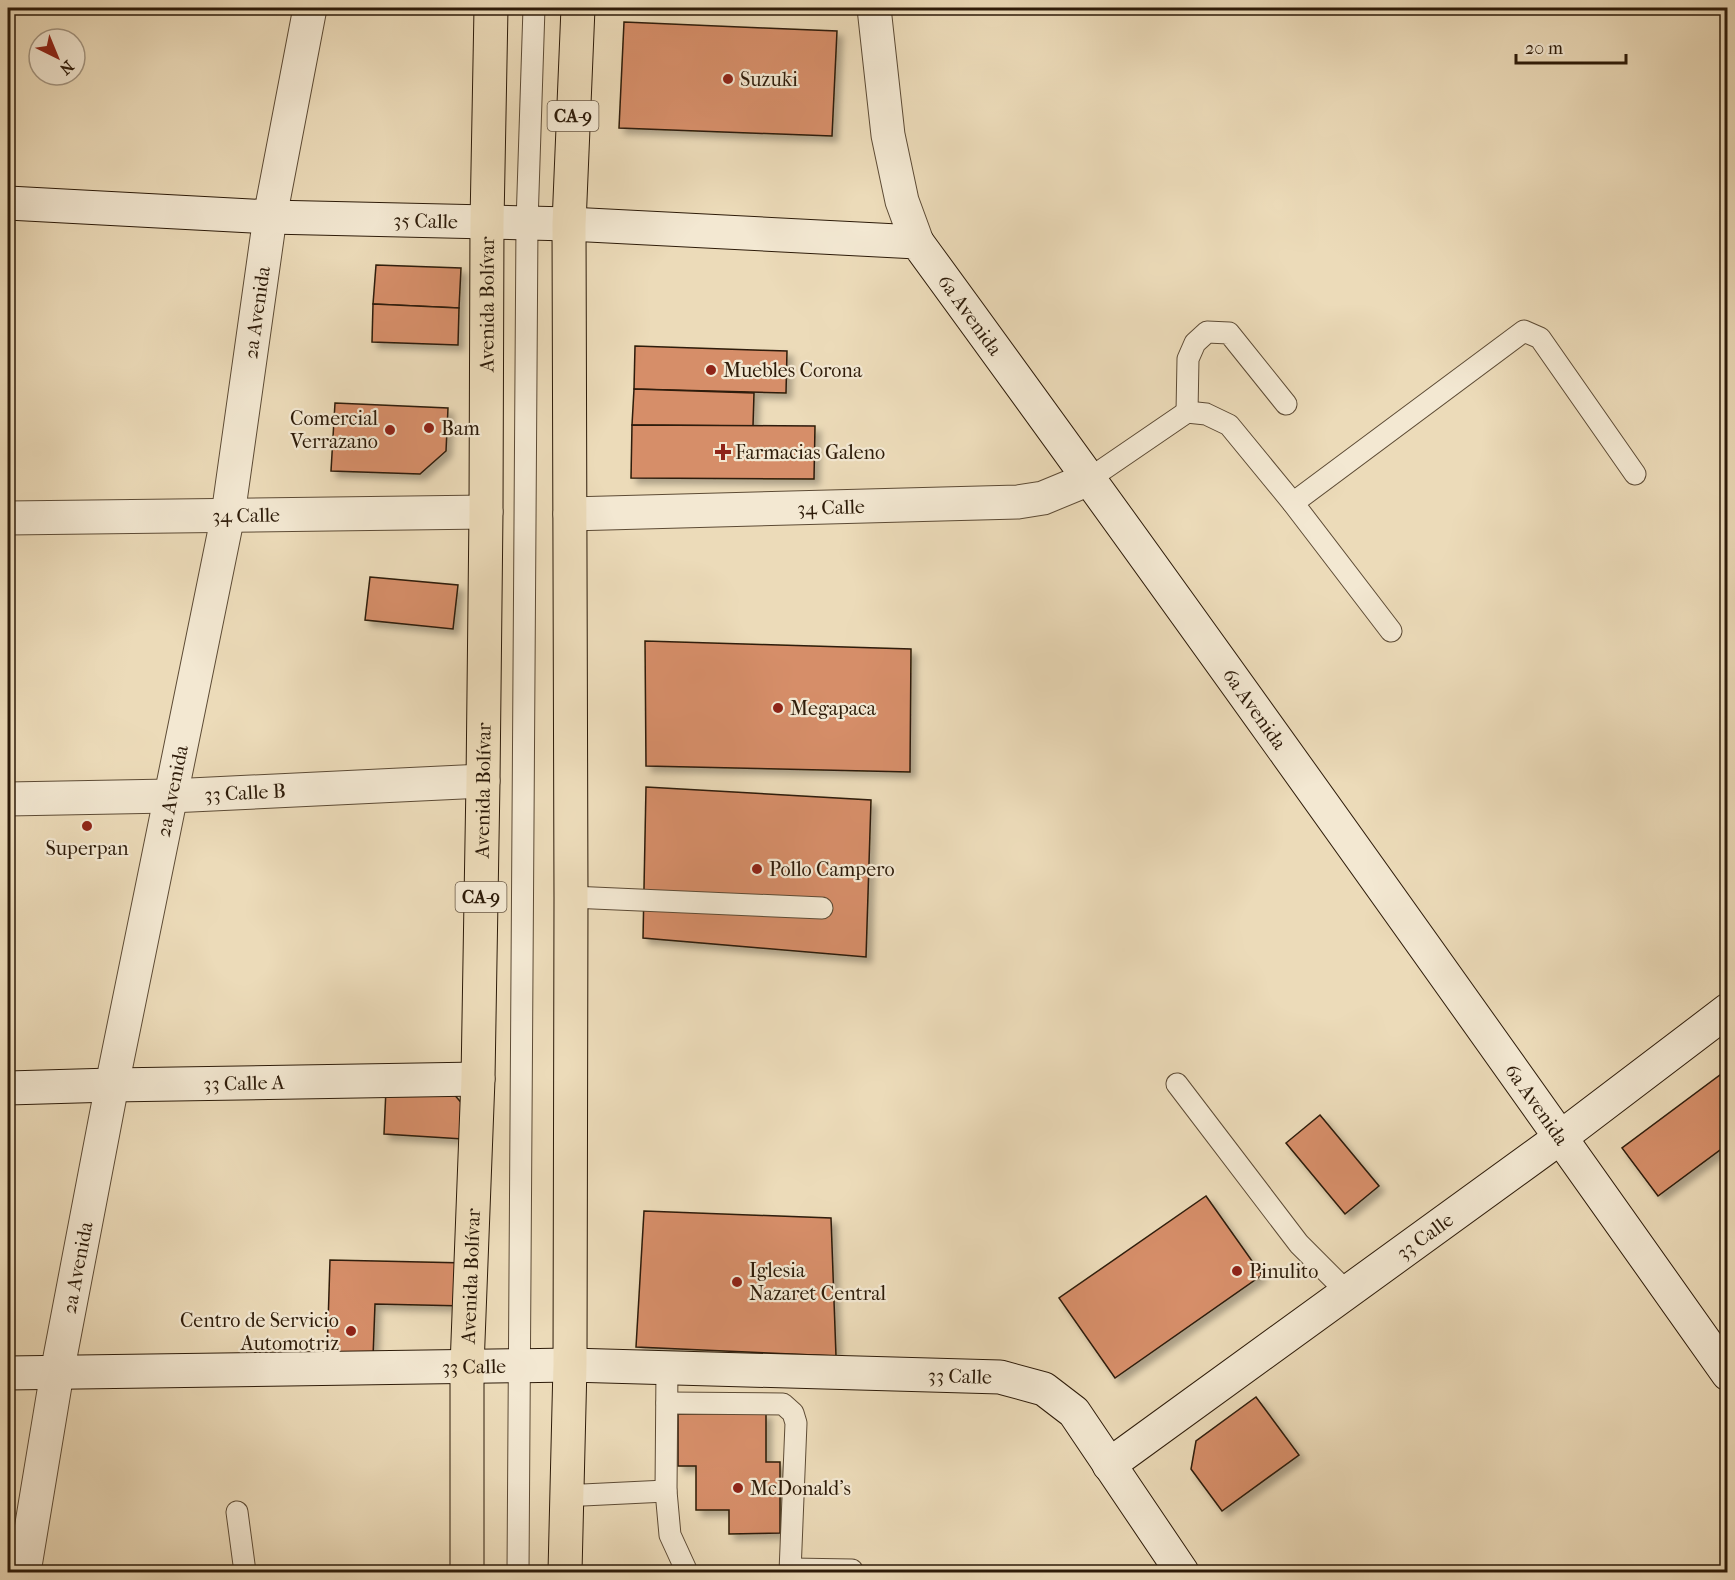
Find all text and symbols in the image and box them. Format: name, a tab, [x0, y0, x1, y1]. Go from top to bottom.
north arrow	[27, 27, 87, 87]
scale bar	[1516, 27, 1626, 65]
text: 20 m	[1525, 38, 1563, 59]
text: N	[55, 57, 78, 79]
place label: Suzuki	[740, 68, 798, 91]
marker: Suzuki	[721, 72, 735, 86]
road number: CA-9	[548, 101, 598, 131]
street label: 35 Calle	[393, 208, 458, 233]
street label: Avenida Bolívar	[475, 236, 498, 373]
street label: 2a Avenida	[239, 264, 275, 360]
street label: 6a Avenida	[933, 270, 1007, 360]
place label: Muebles Corona	[723, 359, 863, 382]
marker: Muebles Corona	[704, 363, 718, 377]
place label: Comercial Verrazano	[289, 407, 378, 453]
place label: Bam	[441, 417, 480, 440]
marker: Bam	[422, 421, 436, 435]
marker: Comercial Verrazano	[383, 423, 397, 437]
place label: Farmacias Galeno	[735, 441, 885, 464]
marker: Farmacias Galeno	[716, 445, 730, 459]
street label: 34 Calle	[797, 495, 865, 519]
street label: 34 Calle	[212, 503, 280, 527]
street label: 6a Avenida	[1218, 664, 1292, 754]
place label: Megapaca	[790, 697, 877, 720]
marker: Megapaca	[771, 701, 785, 715]
street label: Avenida Bolívar	[470, 722, 495, 859]
street label: 2a Avenida	[151, 742, 193, 839]
street label: 33 Calle B	[204, 779, 286, 806]
marker: Superpan	[80, 819, 94, 833]
place label: Superpan	[45, 837, 129, 860]
place label: Pollo Campero	[769, 858, 895, 881]
marker: Pollo Campero	[750, 862, 764, 876]
road number: CA-9	[456, 882, 506, 912]
street label: 6a Avenida	[1500, 1059, 1574, 1150]
street label: 33 Calle A	[203, 1071, 286, 1095]
street label: Avenida Bolívar	[456, 1207, 485, 1345]
street label: 33 Calle	[1392, 1208, 1457, 1264]
street label: 2a Avenida	[57, 1219, 97, 1316]
place label: Iglesia Nazaret Central	[749, 1259, 887, 1305]
place label: Pinulito	[1249, 1260, 1318, 1283]
marker: Pinulito	[1230, 1264, 1244, 1278]
marker: Iglesia Nazaret Central	[730, 1275, 744, 1289]
place label: Centro de Servicio Automotriz	[180, 1309, 339, 1355]
marker: Centro de Servicio Automotriz	[344, 1324, 358, 1338]
street label: 33 Calle	[442, 1354, 506, 1378]
street label: 33 Calle	[927, 1363, 992, 1388]
place label: McDonald's	[750, 1477, 851, 1500]
marker: McDonald's	[731, 1481, 745, 1495]

